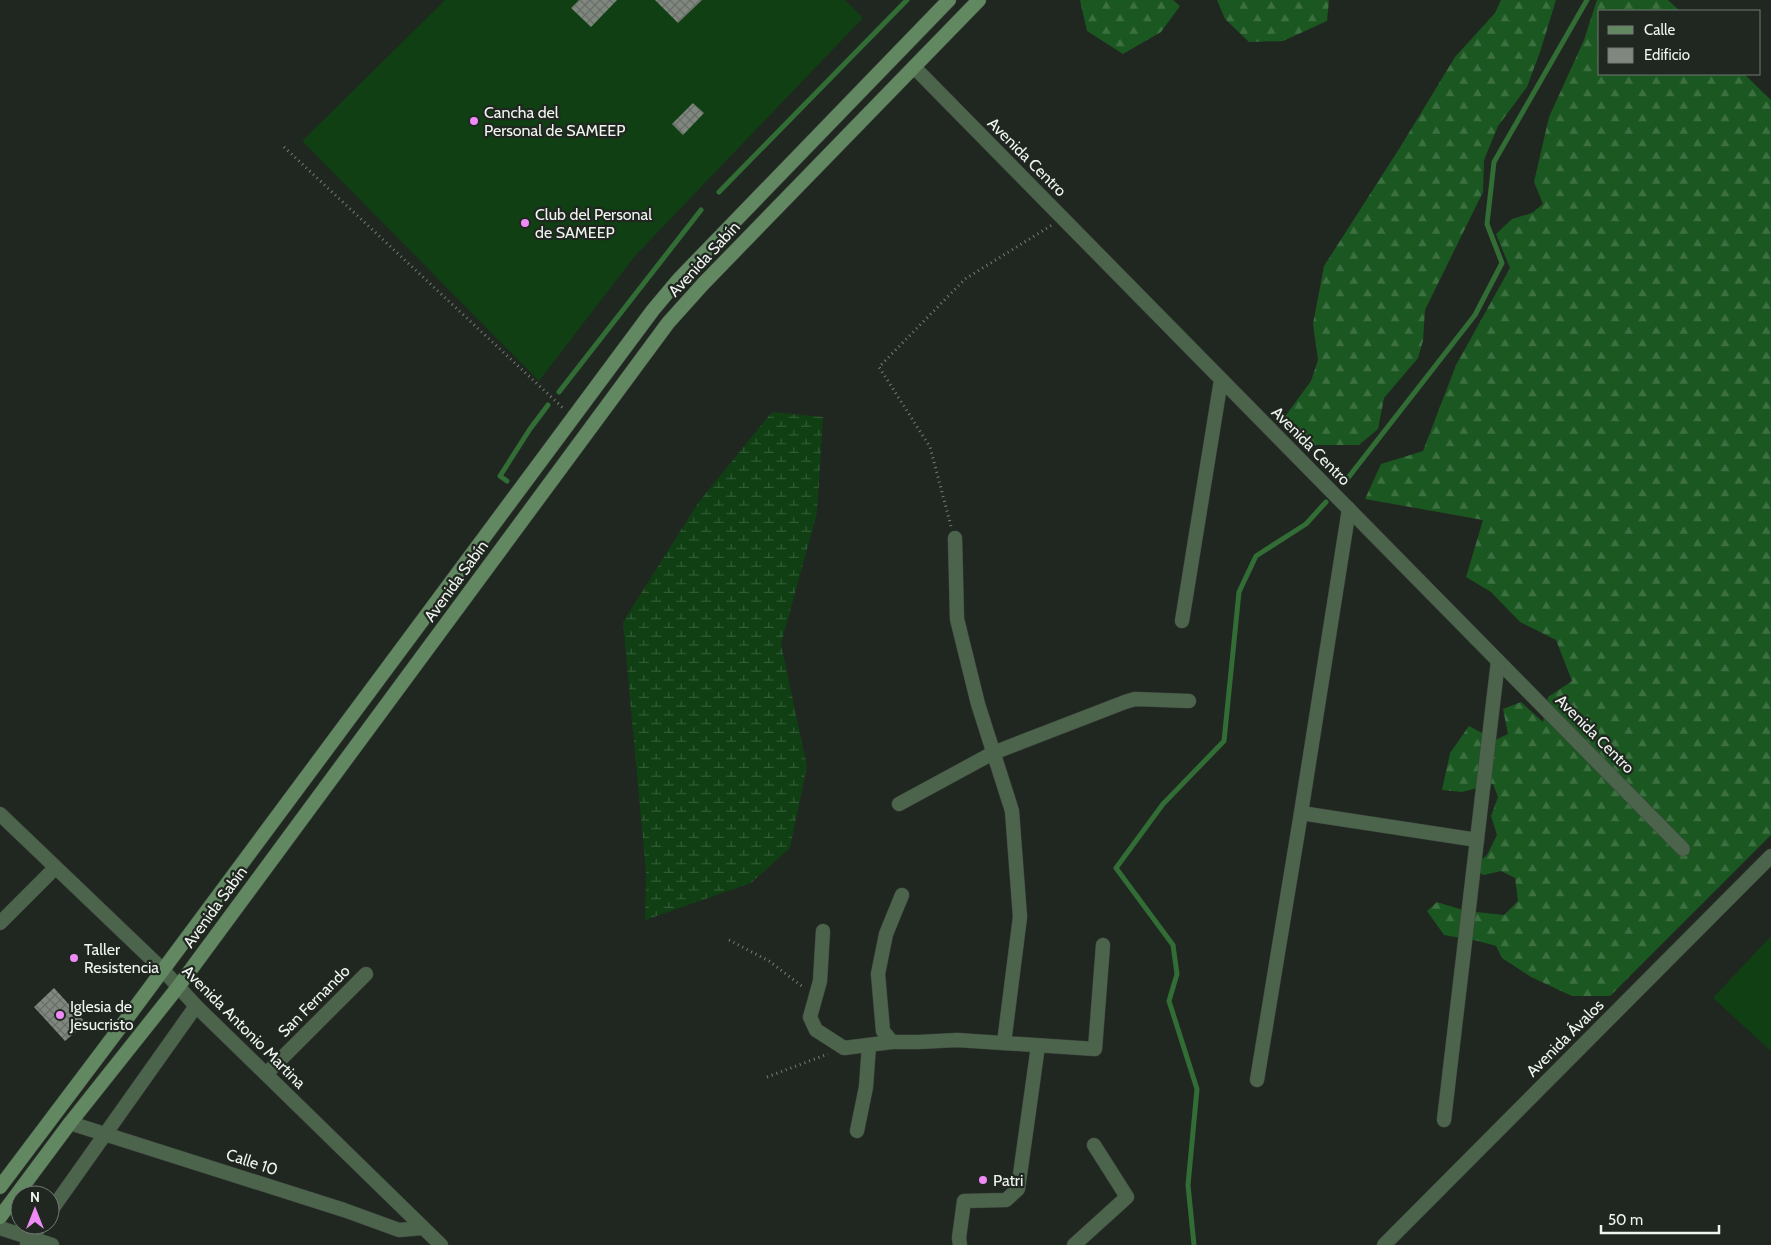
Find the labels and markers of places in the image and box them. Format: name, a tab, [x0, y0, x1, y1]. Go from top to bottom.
place label: Cancha del Personal de SAMEEP	[484, 103, 625, 140]
marker: Cancha del Personal de SAMEEP	[468, 115, 480, 127]
place label: Club del Personal de SAMEEP	[535, 205, 652, 242]
marker: Club del Personal de SAMEEP	[519, 217, 531, 229]
place label: Taller Resistencia	[84, 940, 159, 977]
marker: Taller Resistencia	[68, 952, 80, 964]
place label: Iglesia de Jesucristo	[69, 997, 134, 1034]
marker: Iglesia de Jesucristo	[54, 1009, 66, 1021]
place label: Patri	[993, 1171, 1023, 1190]
marker: Patri	[977, 1174, 989, 1186]

